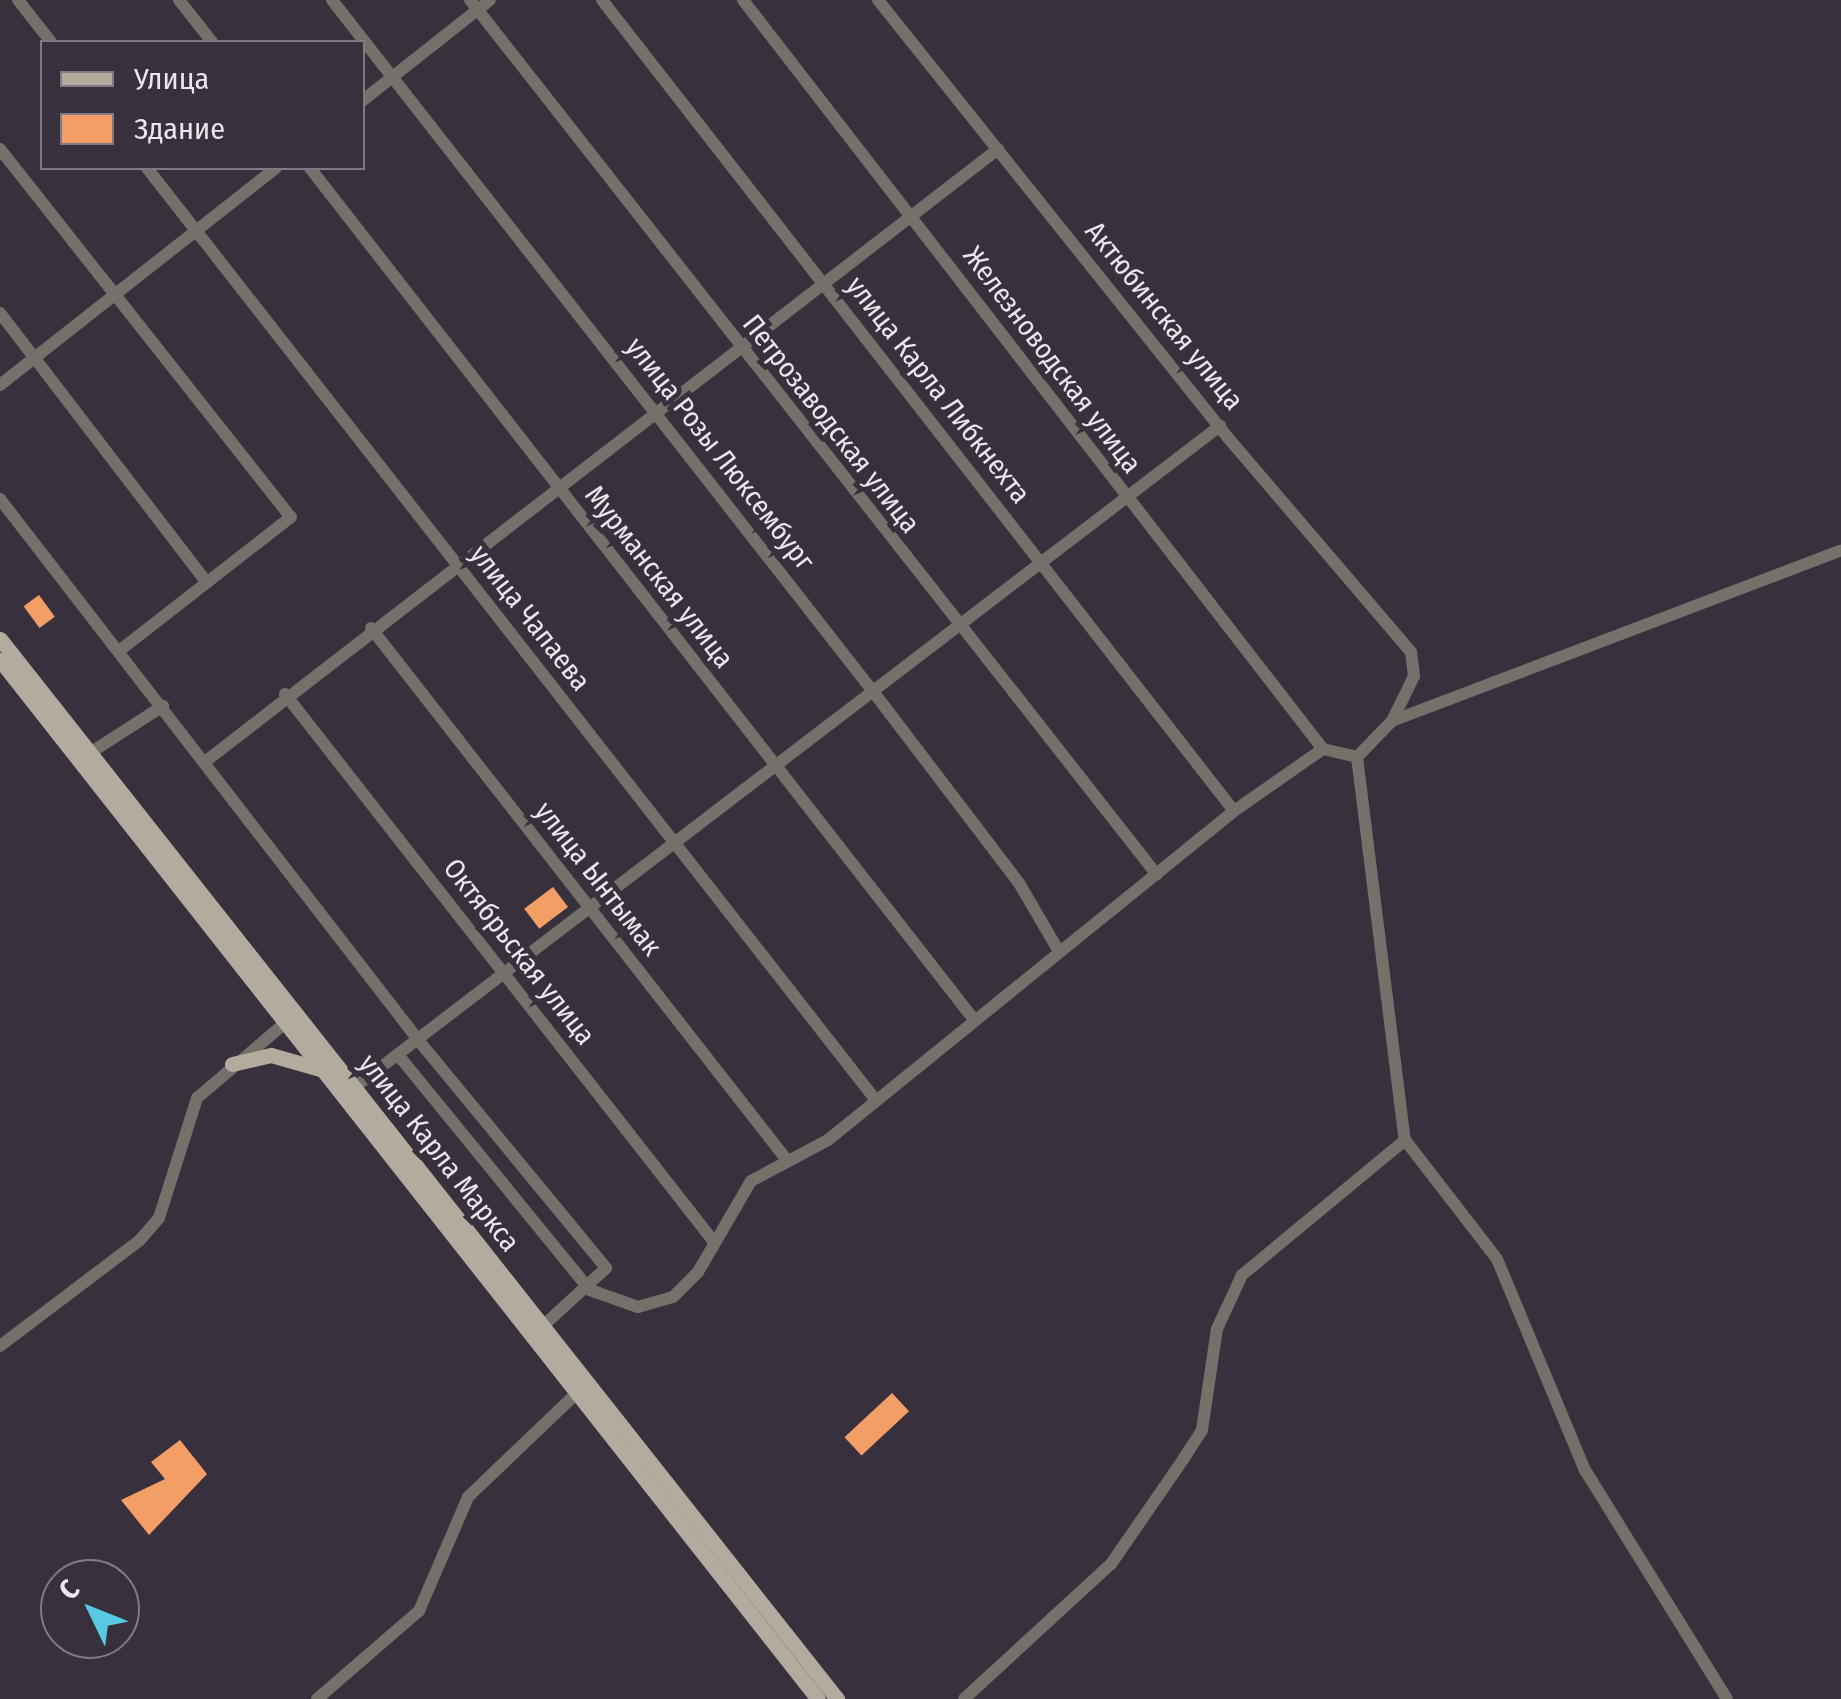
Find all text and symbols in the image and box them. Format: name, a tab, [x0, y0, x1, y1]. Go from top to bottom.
legend	[40, 40, 365, 170]
text: Улица	[134, 61, 209, 97]
text: Здание	[134, 111, 225, 147]
street label: Актюбинская улица	[1078, 215, 1250, 417]
street label: Железноводская улица	[956, 240, 1148, 480]
street label: улица Карла Либкнехта	[839, 270, 1037, 510]
street label: Петрозаводская улица	[735, 308, 927, 540]
street label: улица Розы Люксембург	[619, 331, 821, 577]
street label: Мурманская улица	[577, 479, 741, 675]
street label: улица Чапаева	[463, 538, 597, 698]
street label: улица Ынтымак	[527, 795, 669, 963]
street label: Октябрьская улица	[436, 852, 602, 1052]
street label: улица Карла Маркса	[351, 1048, 527, 1258]
north arrow	[40, 1559, 140, 1659]
text: С	[52, 1573, 86, 1606]

